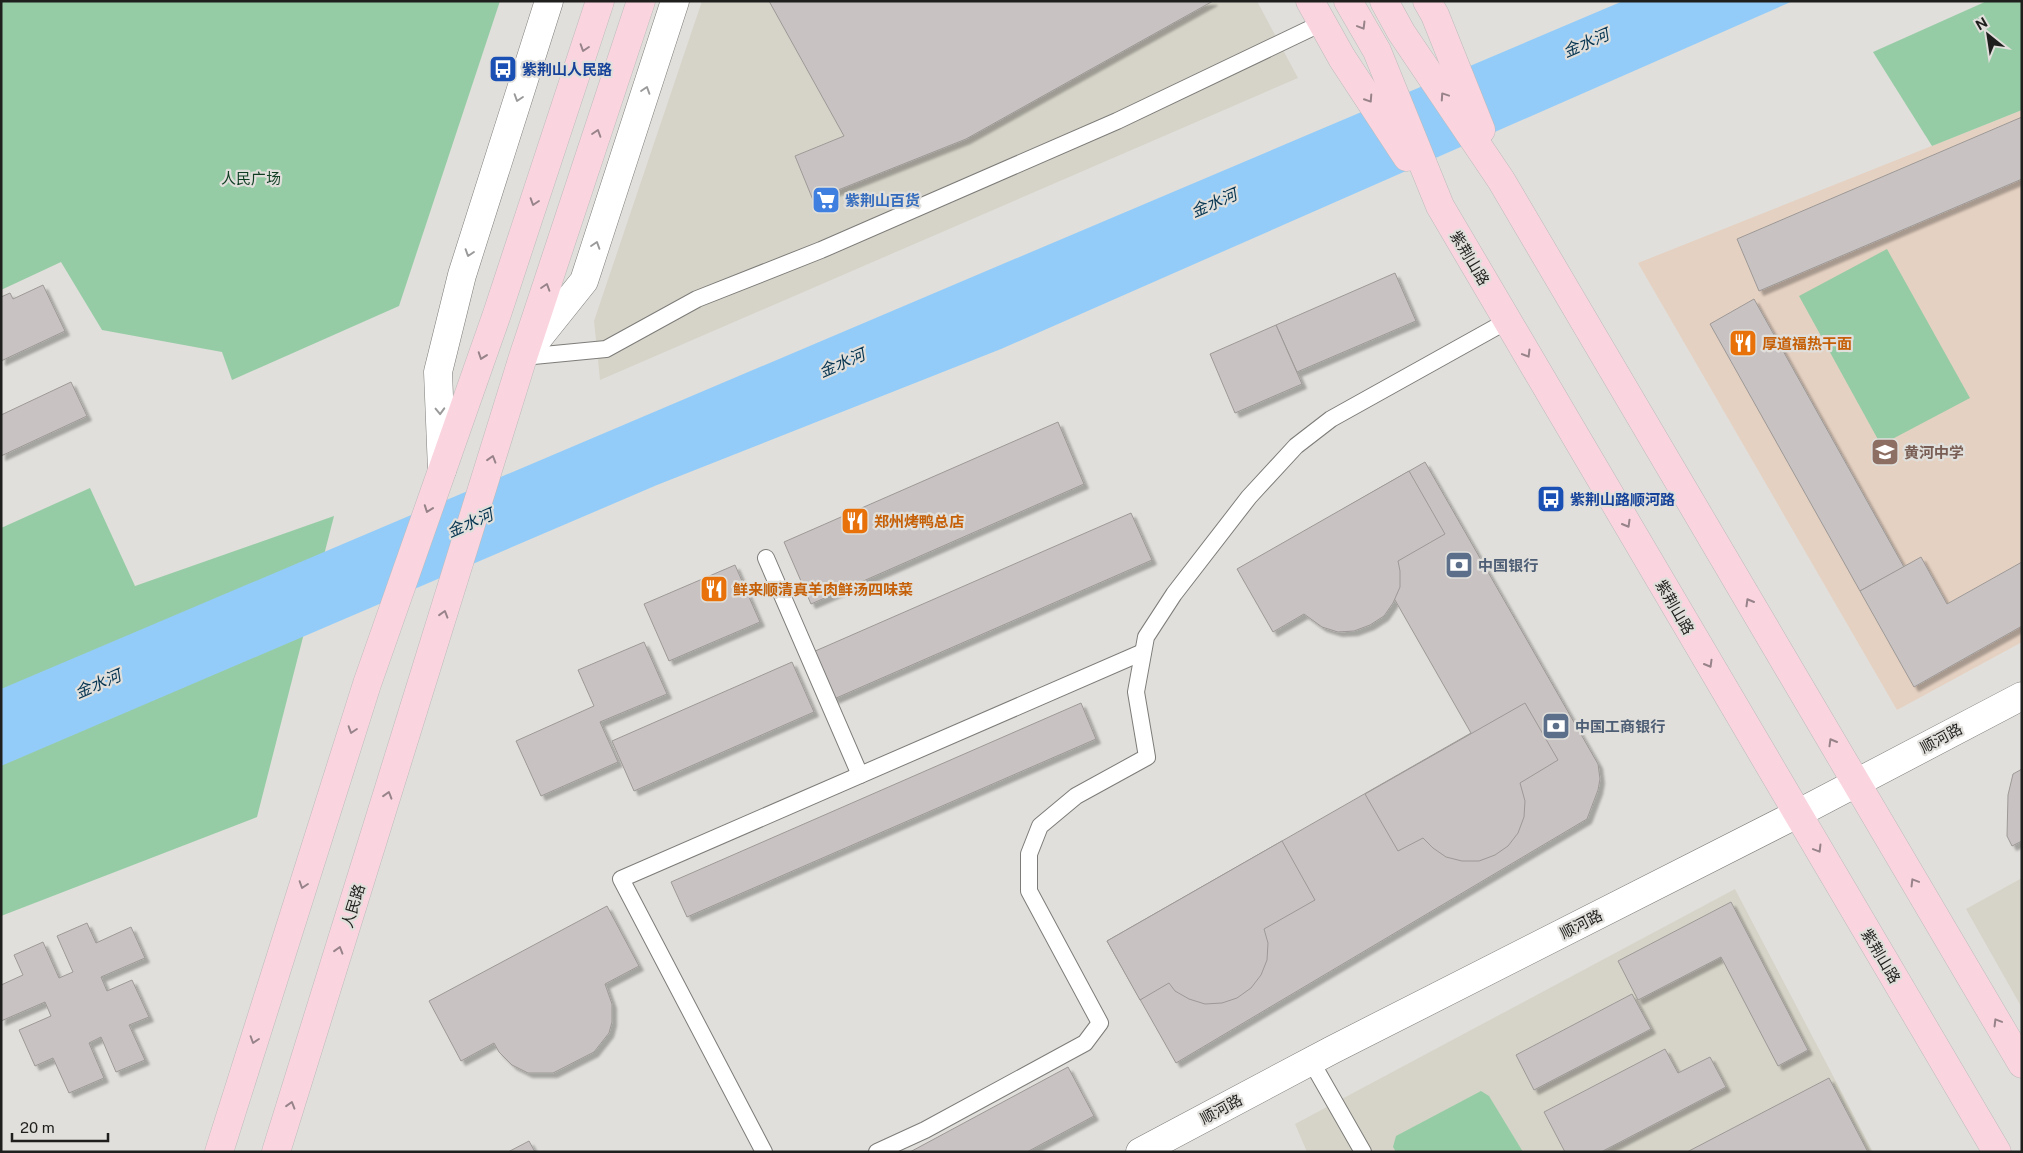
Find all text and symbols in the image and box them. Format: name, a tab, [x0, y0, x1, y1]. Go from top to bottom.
north arrow	[1963, 10, 2013, 60]
text: N	[1973, 14, 1990, 33]
one-way arrow	[1356, 21, 1366, 30]
water label: 金水河	[1560, 24, 1615, 61]
one-way arrow	[580, 43, 590, 51]
bus stop icon: 紫荆山人民路	[488, 54, 518, 84]
place label: 紫荆山人民路	[522, 61, 612, 78]
one-way arrow	[640, 86, 650, 95]
one-way arrow	[1441, 92, 1451, 101]
one-way arrow	[514, 93, 524, 101]
one-way arrow	[1363, 93, 1372, 103]
one-way arrow	[592, 129, 602, 138]
park label: 人民广场	[221, 170, 281, 187]
water label: 金水河	[1188, 184, 1243, 221]
supermarket icon: 紫荆山百货	[811, 185, 841, 215]
place label: 紫荆山百货	[845, 192, 920, 209]
one-way arrow	[530, 197, 540, 206]
street label: 紫荆山路	[1447, 228, 1493, 288]
one-way arrow	[590, 241, 600, 249]
one-way arrow	[465, 248, 475, 256]
one-way arrow	[540, 283, 550, 292]
restaurant icon: 厚道福热干面	[1728, 328, 1758, 358]
place label: 厚道福热干面	[1762, 335, 1852, 352]
water label: 金水河	[816, 344, 871, 381]
one-way arrow	[1520, 348, 1530, 357]
one-way arrow	[478, 351, 488, 360]
one-way arrow	[434, 407, 445, 415]
school or university icon: 黄河中学	[1870, 437, 1900, 467]
place label: 黄河中学	[1904, 444, 1964, 461]
one-way arrow	[486, 455, 496, 463]
bus stop icon: 紫荆山路顺河路	[1536, 484, 1566, 514]
place label: 紫荆山路顺河路	[1570, 491, 1675, 508]
water label: 金水河	[444, 504, 499, 541]
one-way arrow	[424, 505, 434, 513]
restaurant icon: 郑州烤鸭总店	[840, 506, 870, 536]
place label: 郑州烤鸭总店	[874, 513, 964, 530]
one-way arrow	[1620, 519, 1630, 528]
bank icon: 中国银行	[1444, 550, 1474, 580]
place label: 中国银行	[1478, 557, 1538, 574]
restaurant icon: 鲜来顺清真羊肉鲜汤四味菜	[699, 574, 729, 604]
street label: 紫荆山路	[1653, 577, 1697, 637]
place label: 鲜来顺清真羊肉鲜汤四味菜	[733, 581, 913, 598]
one-way arrow	[1746, 599, 1756, 608]
one-way arrow	[439, 610, 449, 619]
one-way arrow	[1703, 659, 1713, 668]
water label: 金水河	[72, 665, 127, 702]
bank icon: 中国工商银行	[1541, 711, 1571, 741]
place label: 中国工商银行	[1575, 718, 1665, 735]
street label: 顺河路	[1917, 720, 1965, 756]
one-way arrow	[347, 726, 357, 734]
one-way arrow	[1828, 739, 1838, 748]
one-way arrow	[382, 791, 392, 800]
one-way arrow	[1812, 844, 1822, 853]
one-way arrow	[1911, 879, 1921, 888]
one-way arrow	[299, 881, 309, 889]
street label: 人民路	[338, 882, 368, 930]
street label: 顺河路	[1557, 906, 1605, 942]
street label: 紫荆山路	[1858, 926, 1904, 986]
one-way arrow	[334, 947, 344, 955]
one-way arrow	[1993, 1019, 2003, 1028]
one-way arrow	[250, 1035, 260, 1044]
street label: 顺河路	[1197, 1091, 1245, 1127]
one-way arrow	[285, 1102, 295, 1110]
scale bar	[12, 1110, 109, 1142]
text: 20 m	[20, 1119, 55, 1136]

